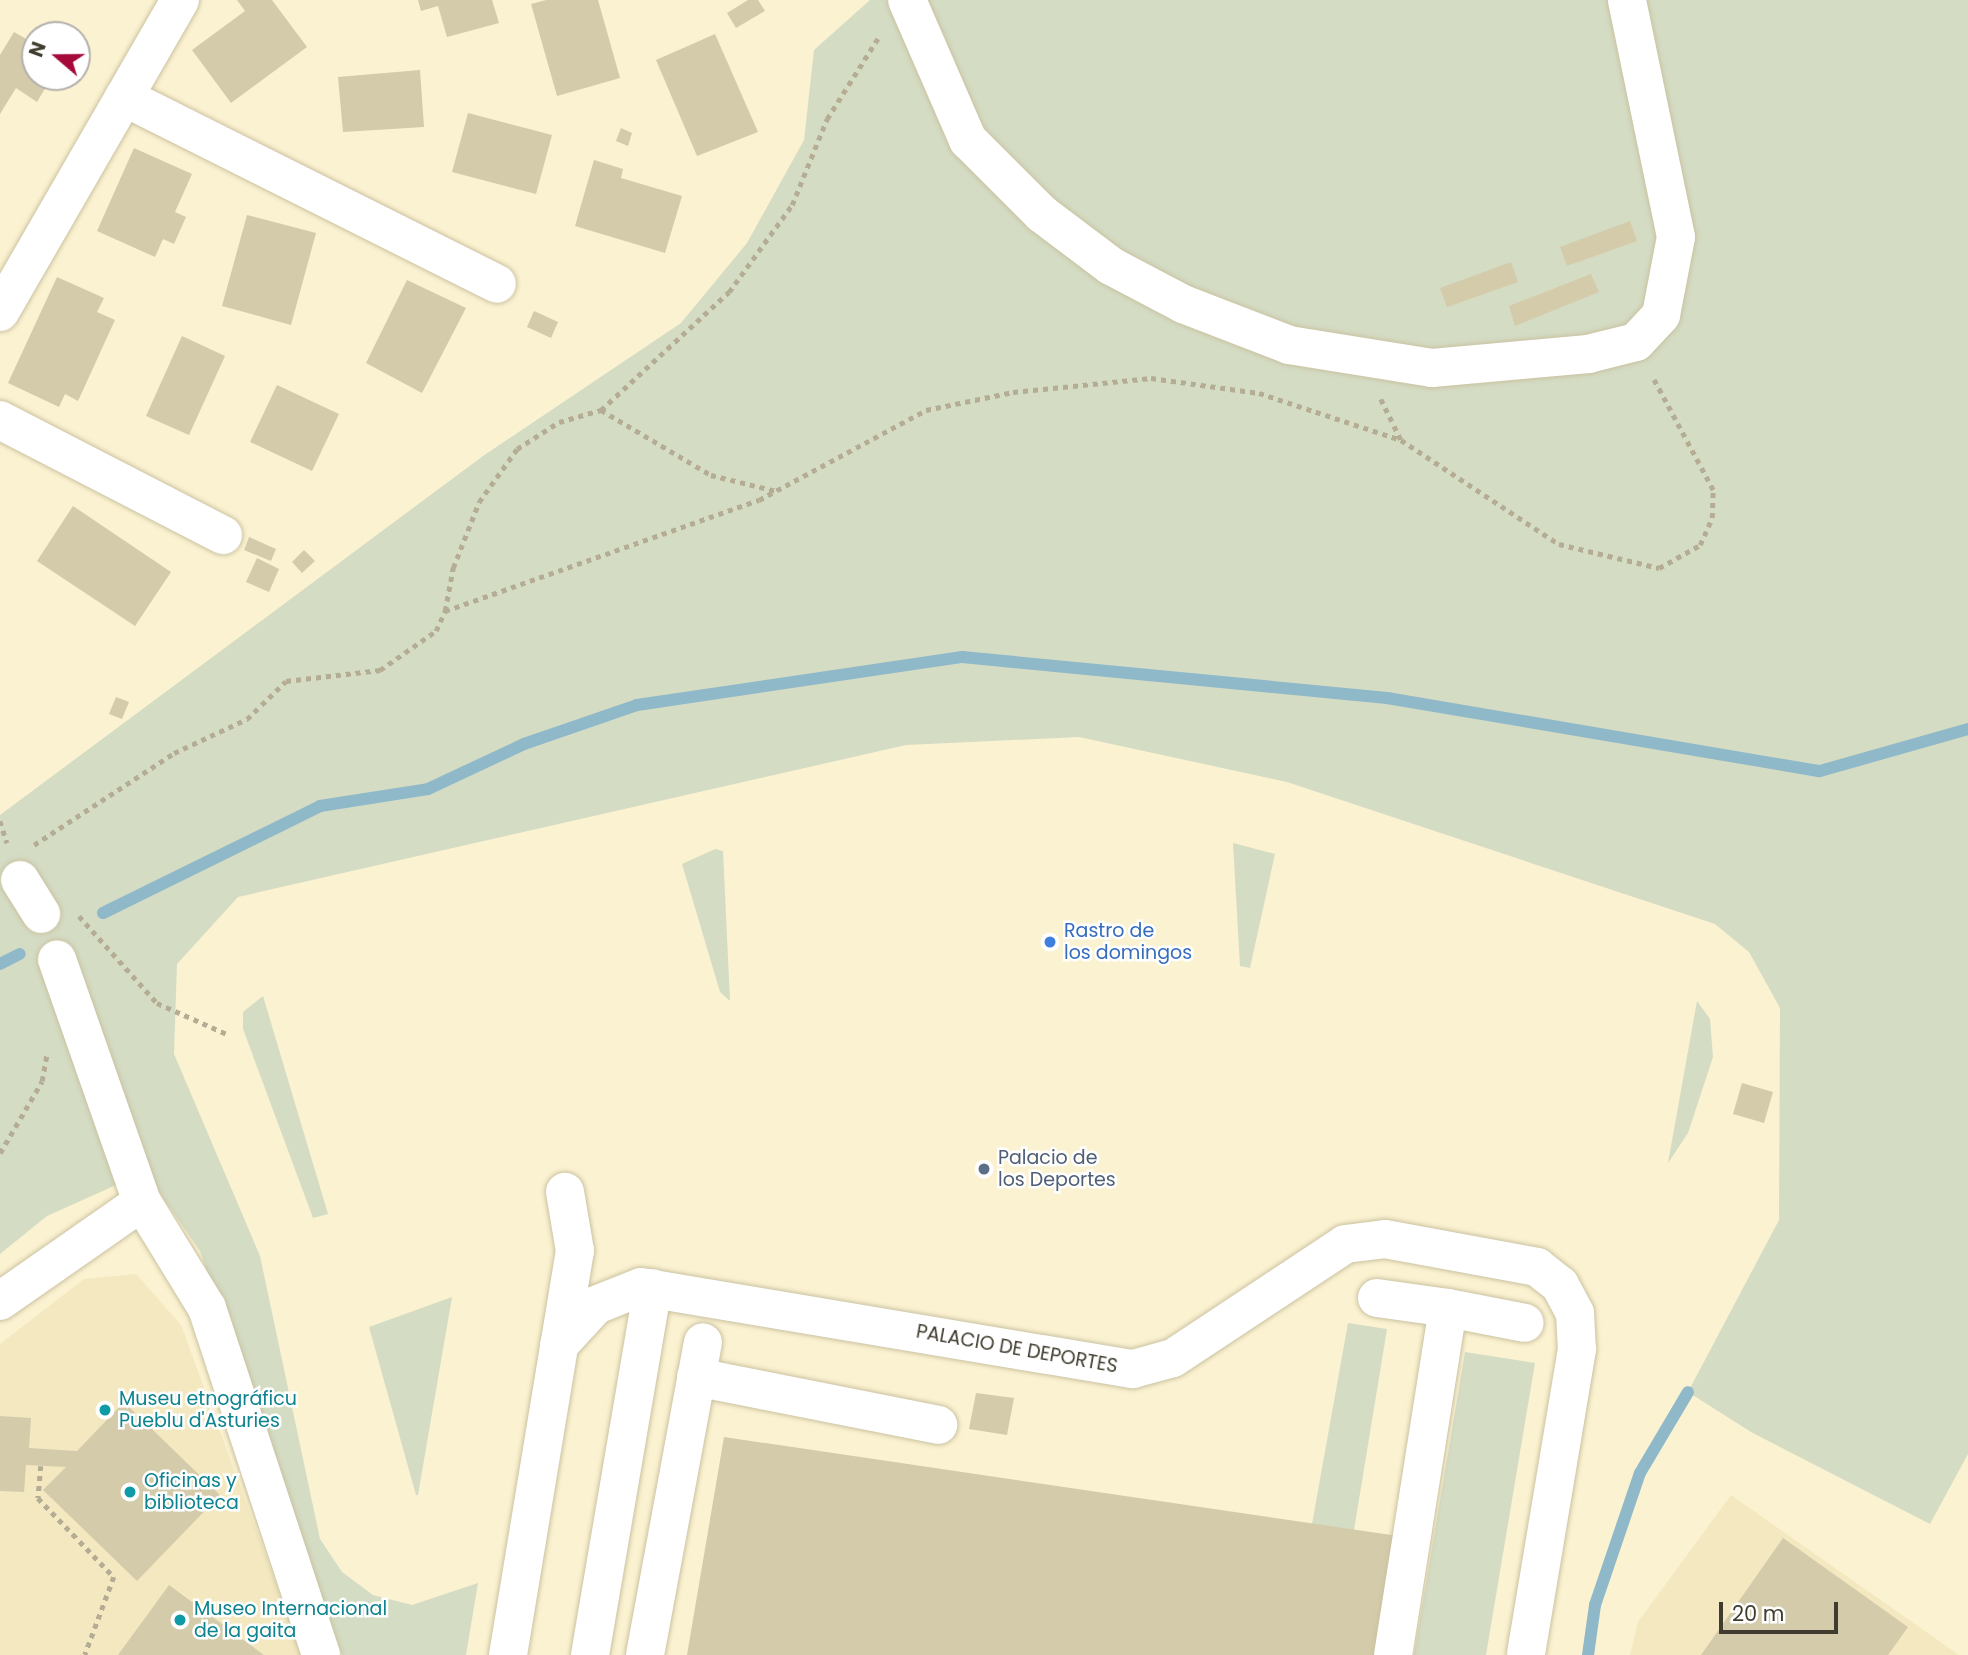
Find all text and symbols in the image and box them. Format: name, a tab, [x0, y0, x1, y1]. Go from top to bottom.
north arrow	[21, 21, 91, 91]
text: N	[23, 38, 53, 61]
place label: Rastro de los domingos	[1064, 920, 1192, 964]
marker: Rastro de los domingos	[1042, 934, 1058, 950]
place label: Palacio de los Deportes	[998, 1147, 1116, 1191]
marker: Palacio de los Deportes	[976, 1161, 992, 1177]
street label: PALACIO DE DEPORTES	[914, 1320, 1120, 1378]
place label: Museu etnográficu Pueblu d'Asturies	[119, 1388, 297, 1432]
marker: Museu etnográficu Pueblu d'Asturies	[97, 1402, 113, 1418]
place label: Oficinas y biblioteca	[144, 1470, 239, 1514]
marker: Oficinas y biblioteca	[122, 1484, 138, 1500]
scale bar	[1723, 1588, 1842, 1632]
place label: Museo Internacional de la gaita	[194, 1598, 387, 1642]
text: 20 m	[1732, 1599, 1785, 1628]
marker: Museo Internacional de la gaita	[172, 1612, 188, 1628]

